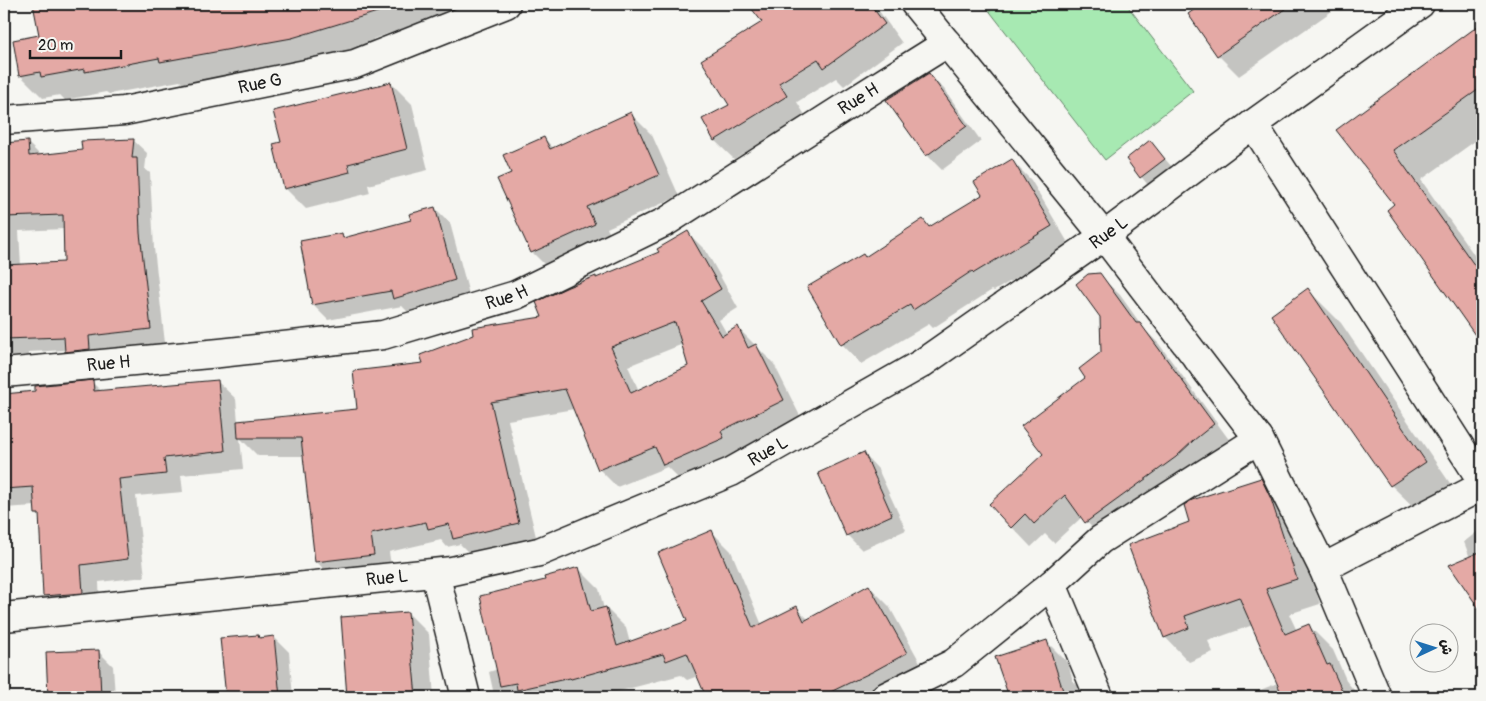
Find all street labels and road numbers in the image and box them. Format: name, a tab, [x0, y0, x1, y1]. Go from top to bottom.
street label: Rue G	[236, 68, 284, 100]
street label: Rue H	[834, 78, 883, 120]
street label: Rue L	[1085, 211, 1133, 255]
street label: Rue H	[483, 280, 532, 316]
street label: Rue H	[86, 350, 131, 377]
street label: Rue L	[744, 431, 792, 472]
street label: Rue L	[365, 565, 409, 592]

